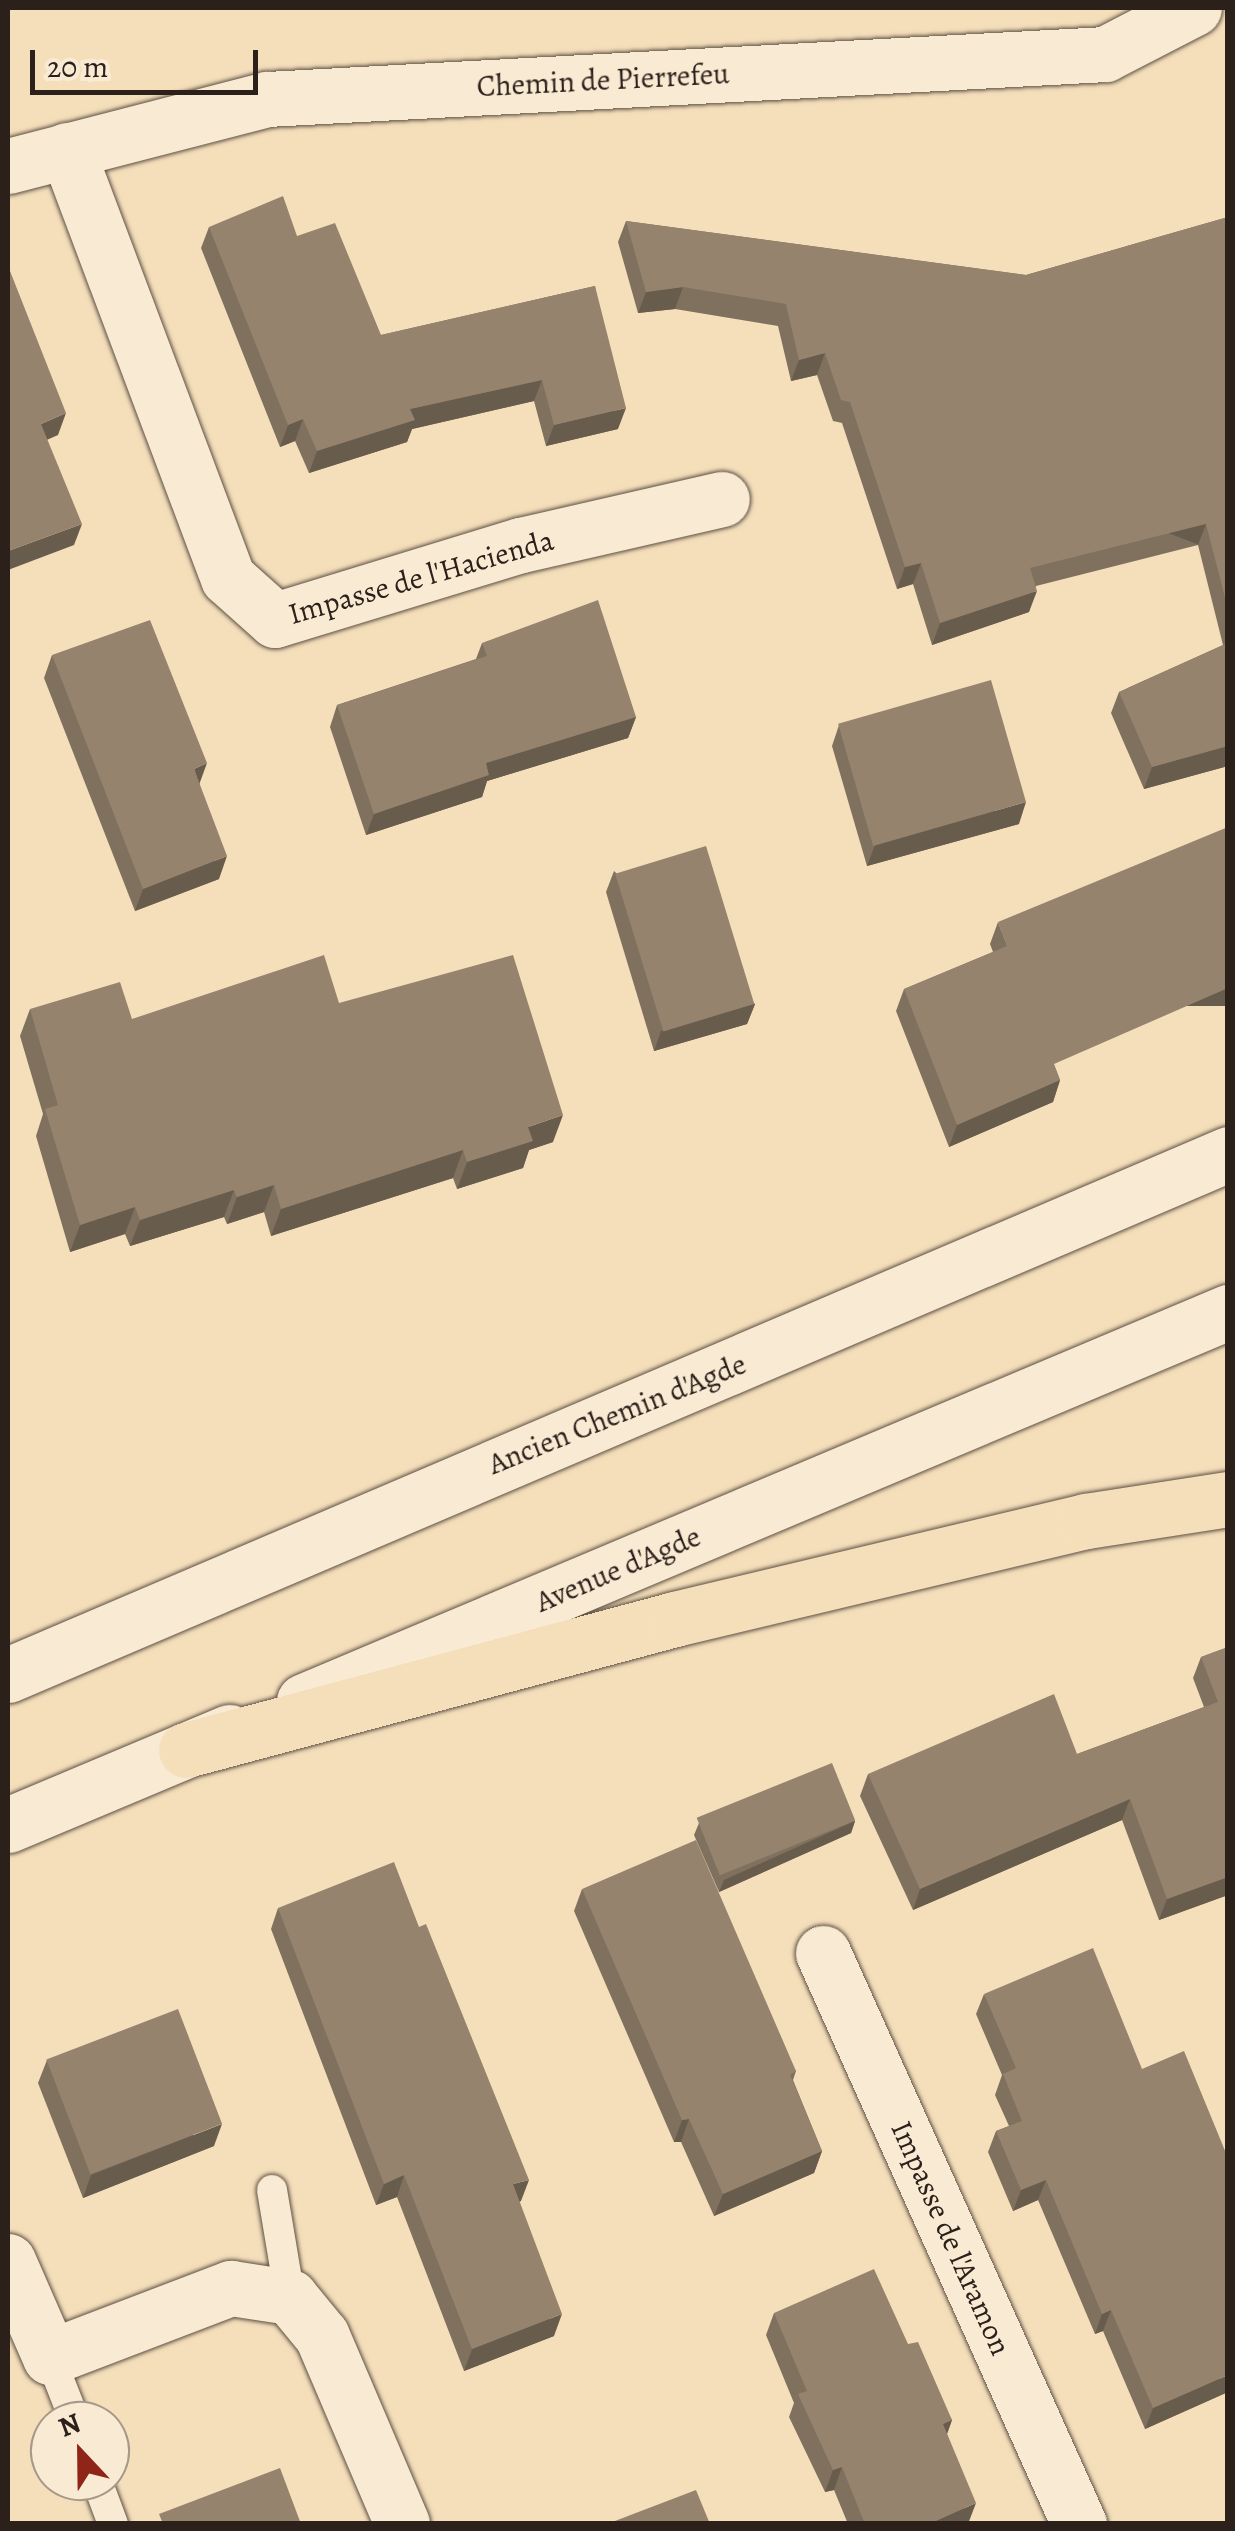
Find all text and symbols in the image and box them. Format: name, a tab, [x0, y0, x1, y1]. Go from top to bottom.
scale bar	[35, 30, 262, 92]
text: 20 m	[47, 47, 108, 87]
street label: Chemin de Pierrefeu	[476, 55, 730, 105]
street label: Impasse de l'Hacienda	[284, 522, 558, 632]
street label: Ancien Chemin d'Agde	[483, 1346, 751, 1482]
street label: Avenue d'Agde	[530, 1518, 706, 1620]
street label: Impasse de l'Aramon	[883, 2115, 1019, 2361]
north arrow	[30, 2401, 130, 2501]
text: N	[53, 2404, 86, 2446]

